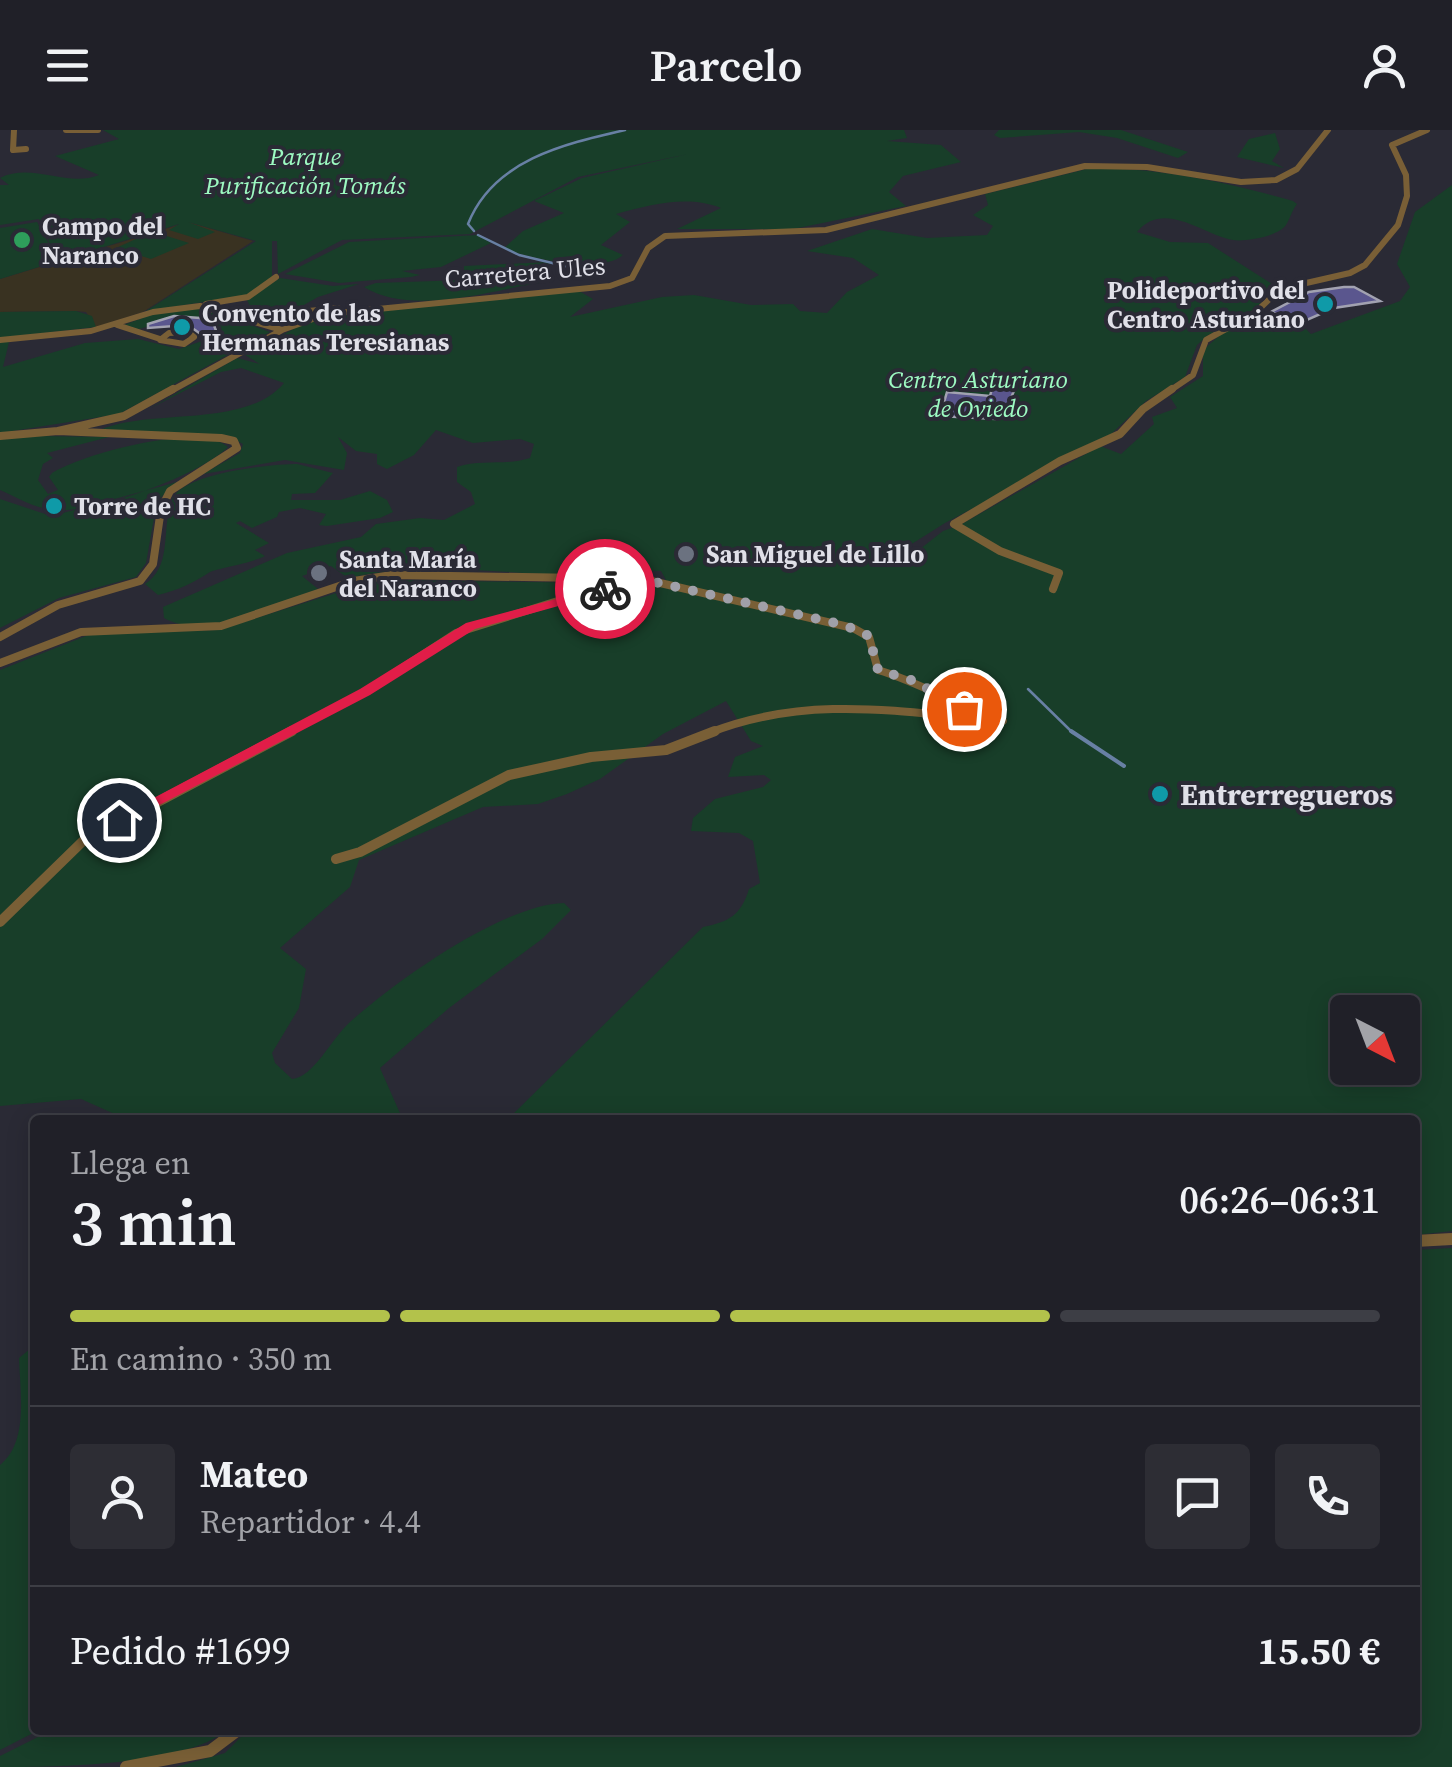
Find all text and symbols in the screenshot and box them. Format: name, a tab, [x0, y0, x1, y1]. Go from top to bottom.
text: Parcelo	[649, 34, 803, 96]
icon: menu	[40, 38, 95, 93]
icon: person	[1357, 38, 1412, 93]
park label: Parque Purificación Tomás	[204, 139, 406, 202]
place label: Campo del Naranco	[42, 209, 164, 272]
marker: Campo del Naranco	[11, 229, 33, 251]
street label: Carretera Ules	[443, 248, 607, 296]
place label: Polideportivo del Centro Asturiano	[1107, 273, 1305, 336]
marker: Polideportivo del Centro Asturiano	[1314, 293, 1336, 315]
place label: Convento de las Hermanas Teresianas	[202, 296, 449, 359]
marker: Convento de las Hermanas Teresianas	[171, 316, 193, 338]
park label: Centro Asturiano de Oviedo	[888, 362, 1068, 425]
place label: Torre de HC	[74, 489, 211, 523]
marker: Torre de HC	[43, 495, 65, 517]
place label: San Miguel de Lillo	[706, 537, 924, 571]
courier	[555, 539, 655, 639]
place label: Santa María del Naranco	[339, 542, 477, 605]
marker: San Miguel de Lillo	[675, 543, 697, 565]
marker: Santa María del Naranco	[308, 562, 330, 584]
icon: bike	[578, 562, 633, 617]
pin	[922, 667, 1007, 752]
icon: bag	[937, 682, 992, 737]
place label: Entrerregueros	[1180, 774, 1393, 815]
pin	[77, 778, 162, 863]
marker: Entrerregueros	[1149, 783, 1171, 805]
icon: home	[92, 793, 147, 848]
north arrow	[1330, 995, 1420, 1085]
map controls	[1330, 995, 1420, 1085]
text: Llega en	[70, 1141, 190, 1185]
text: 06:26–06:31	[1179, 1174, 1380, 1226]
text: 3 min	[70, 1178, 237, 1267]
text: En camino · 350 m	[70, 1337, 332, 1381]
button: person	[70, 1444, 175, 1549]
button: chat	[1145, 1444, 1250, 1549]
button: phone	[1275, 1444, 1380, 1549]
text: Mateo	[200, 1448, 308, 1500]
text: Repartidor · 4.4	[200, 1500, 421, 1544]
text: Pedido #1699	[70, 1625, 291, 1677]
text: 15.50 €	[1257, 1625, 1380, 1677]

